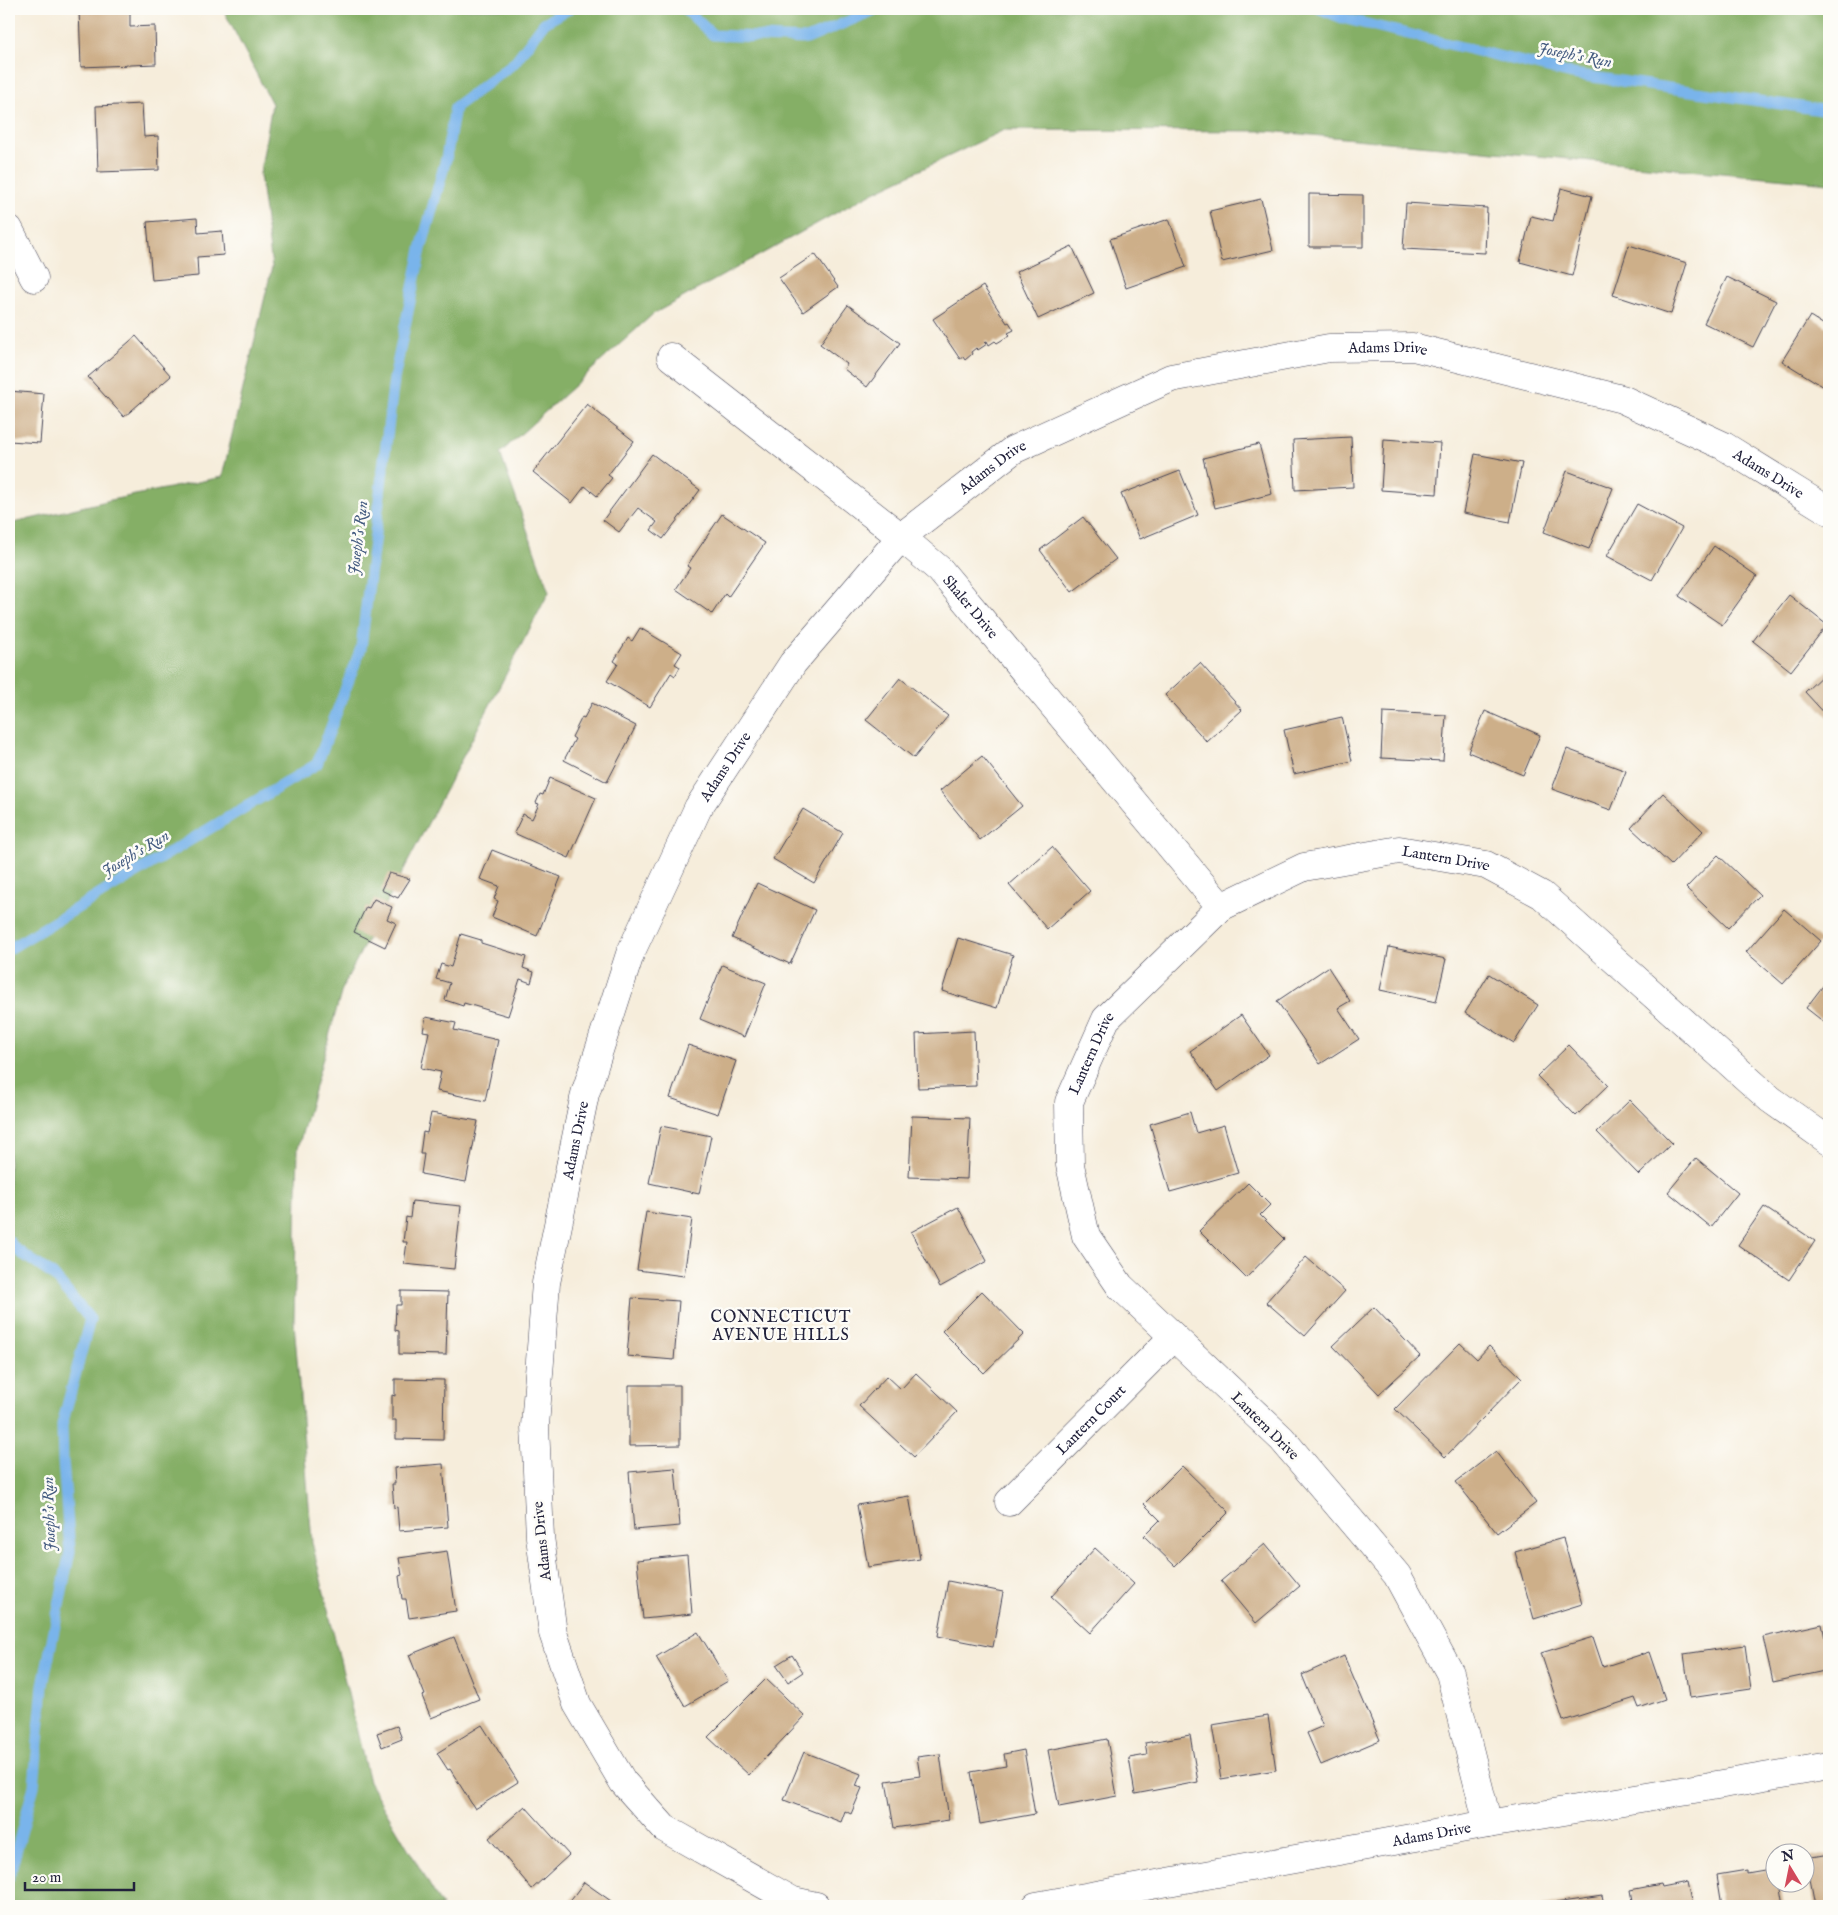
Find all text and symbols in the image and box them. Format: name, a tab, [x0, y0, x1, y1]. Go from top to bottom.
water label: Joseph's Run	[1536, 39, 1614, 73]
street label: Adams Drive	[1347, 337, 1430, 360]
street label: Adams Drive	[954, 436, 1029, 499]
street label: Adams Drive	[1729, 444, 1808, 503]
water label: Joseph's Run	[345, 500, 373, 576]
street label: Shaler Drive	[939, 571, 1003, 642]
street label: Adams Drive	[695, 728, 755, 806]
water label: Joseph's Run	[99, 826, 173, 882]
street label: Lantern Drive	[1401, 841, 1494, 875]
street label: Lantern Drive	[1064, 1007, 1118, 1097]
street label: Adams Drive	[558, 1099, 593, 1182]
district label: CONNECTICUT AVENUE HILLS	[711, 1308, 851, 1346]
street label: Lantern Court	[1052, 1381, 1130, 1459]
street label: Lantern Drive	[1227, 1388, 1303, 1464]
water label: Joseph's Run	[39, 1476, 61, 1552]
street label: Adams Drive	[528, 1500, 556, 1583]
street label: Adams Drive	[1390, 1818, 1473, 1851]
north arrow	[1766, 1842, 1816, 1892]
text: N	[1779, 1846, 1795, 1866]
scale bar	[25, 1860, 134, 1892]
text: 20 m	[32, 1868, 62, 1887]

